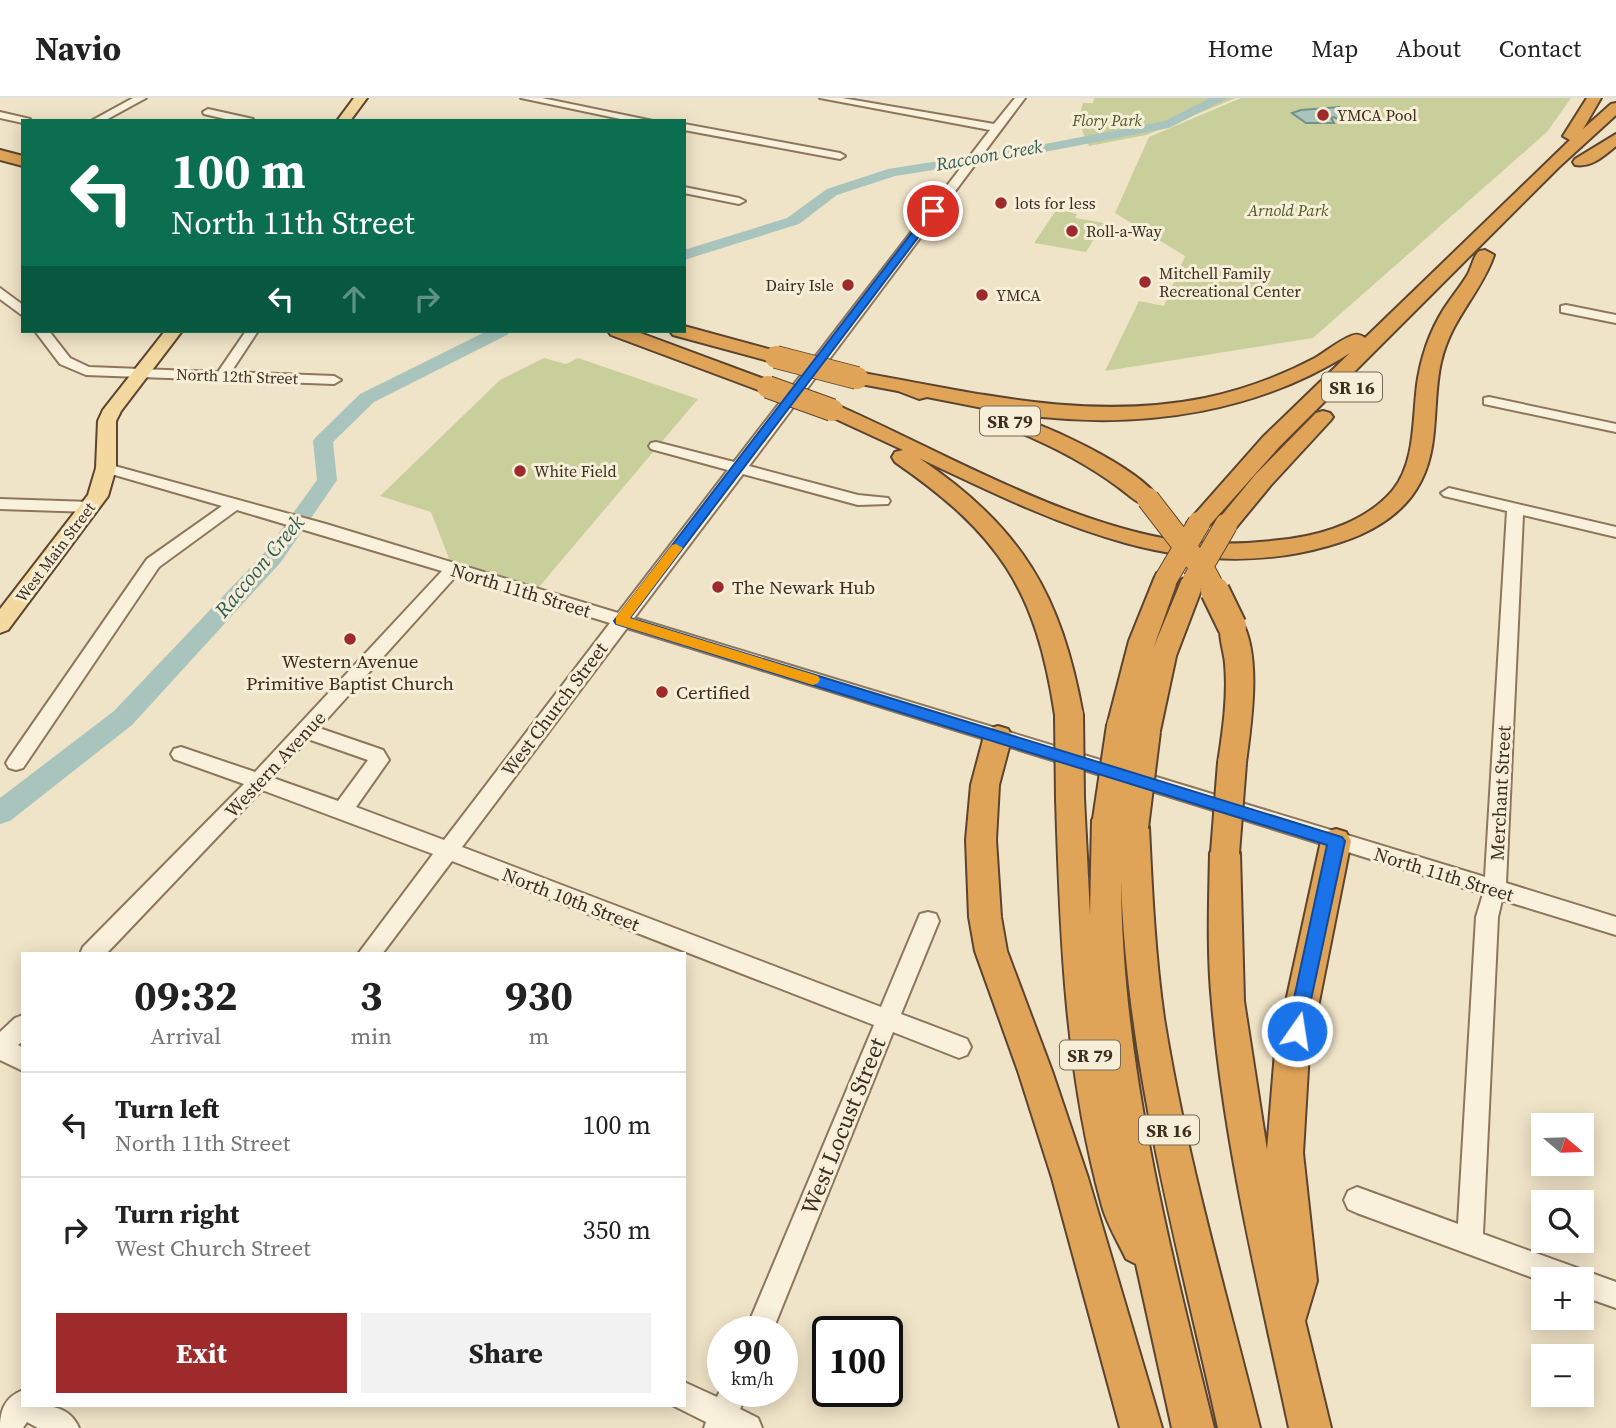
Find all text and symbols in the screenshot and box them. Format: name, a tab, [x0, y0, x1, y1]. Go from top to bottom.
text: Navio	[35, 26, 121, 71]
text: Home	[1208, 32, 1273, 65]
text: Map	[1311, 32, 1358, 65]
text: About	[1396, 32, 1461, 65]
text: Contact	[1499, 32, 1581, 65]
place label: YMCA Pool	[1337, 104, 1417, 126]
marker: YMCA Pool	[1315, 107, 1331, 123]
park label: Flory Park	[1071, 109, 1142, 131]
water label: Raccoon Creek	[933, 133, 1045, 177]
text: 100 m	[171, 137, 306, 204]
icon: left	[56, 147, 147, 238]
pin	[903, 181, 963, 241]
icon: arrive	[914, 192, 952, 230]
place label: lots for less	[1015, 192, 1096, 214]
marker: lots for less	[993, 195, 1009, 211]
park label: Arnold Park	[1247, 199, 1329, 221]
text: North 11th Street	[171, 201, 415, 245]
place label: Roll-a-Way	[1086, 220, 1163, 242]
marker: Roll-a-Way	[1064, 223, 1080, 239]
place label: Mitchell Family Recreational Center	[1159, 262, 1301, 302]
place label: Dairy Isle	[766, 274, 834, 296]
marker: Mitchell Family Recreational Center	[1137, 274, 1153, 290]
marker: Dairy Isle	[840, 277, 856, 293]
icon: left	[262, 280, 300, 318]
icon: ahead	[335, 280, 373, 318]
icon: right	[408, 280, 446, 318]
place label: YMCA	[996, 284, 1041, 306]
marker: YMCA	[974, 287, 990, 303]
street label: North 12th Street	[176, 363, 299, 389]
road number: SR 16	[1322, 372, 1382, 402]
road number: SR 79	[980, 407, 1040, 436]
place label: White Field	[534, 460, 617, 482]
marker: White Field	[512, 463, 528, 479]
street label: West Main Street	[10, 497, 100, 607]
water label: Raccoon Creek	[207, 509, 311, 624]
street label: North 11th Street	[448, 556, 595, 624]
place label: The Newark Hub	[732, 574, 875, 600]
marker: The Newark Hub	[710, 579, 726, 595]
marker: Western Avenue Primitive Baptist Church	[342, 631, 358, 647]
street label: West Church Street	[495, 636, 614, 781]
place label: Western Avenue Primitive Baptist Church	[246, 648, 454, 696]
place label: Certified	[676, 679, 750, 705]
marker: Certified	[654, 684, 670, 700]
street label: Western Avenue	[219, 705, 331, 823]
street label: Merchant Street	[1483, 724, 1517, 861]
street label: North 11th Street	[1371, 840, 1518, 908]
street label: North 10th Street	[499, 861, 644, 937]
text: 09:32	[134, 966, 238, 1024]
text: 3	[360, 966, 383, 1024]
text: 930	[505, 966, 573, 1024]
position arrow	[1260, 994, 1334, 1068]
text: Arrival	[150, 1020, 221, 1052]
text: min	[350, 1020, 392, 1052]
text: m	[529, 1020, 549, 1052]
street label: West Locust Street	[793, 1032, 893, 1219]
road number: SR 79	[1060, 1040, 1120, 1070]
text: Turn left	[115, 1091, 219, 1127]
icon: left	[56, 1106, 94, 1144]
text: 100 m	[583, 1107, 651, 1143]
north arrow	[1531, 1113, 1594, 1176]
map controls	[1531, 1113, 1594, 1407]
road number: SR 16	[1139, 1115, 1199, 1144]
text: North 11th Street	[115, 1127, 290, 1159]
button: search	[1531, 1190, 1594, 1253]
text: Turn right	[115, 1196, 239, 1232]
icon: right	[56, 1211, 94, 1249]
text: 350 m	[583, 1212, 651, 1248]
text: West Church Street	[115, 1232, 311, 1264]
button: +	[1531, 1267, 1594, 1330]
button: Exit	[56, 1313, 347, 1393]
button: Share	[361, 1313, 651, 1393]
speed limit sign: 100	[812, 1316, 903, 1407]
text: 90	[734, 1328, 771, 1376]
button: −	[1531, 1344, 1594, 1407]
text: km/h	[731, 1366, 774, 1391]

